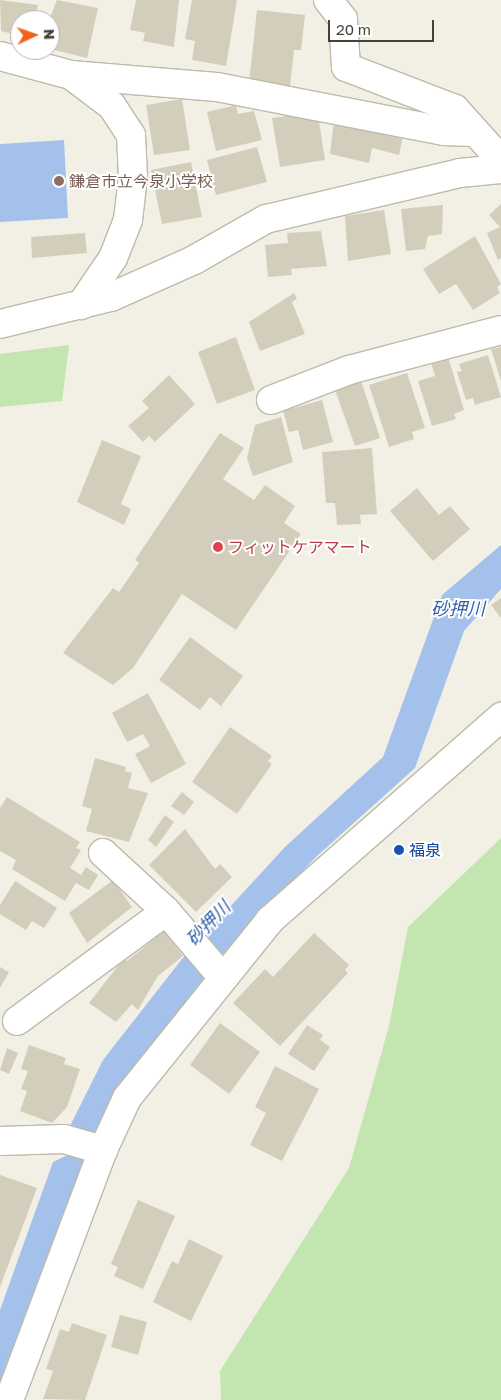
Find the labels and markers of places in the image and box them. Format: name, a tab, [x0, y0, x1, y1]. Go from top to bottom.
place label: 鎌倉市立今泉小学校	[69, 171, 213, 191]
marker: 鎌倉市立今泉小学校	[53, 175, 65, 187]
place label: フィットケアマート	[228, 537, 372, 557]
marker: フィットケアマート	[212, 541, 224, 553]
place label: 福泉	[409, 840, 441, 860]
marker: 福泉	[393, 844, 405, 856]

